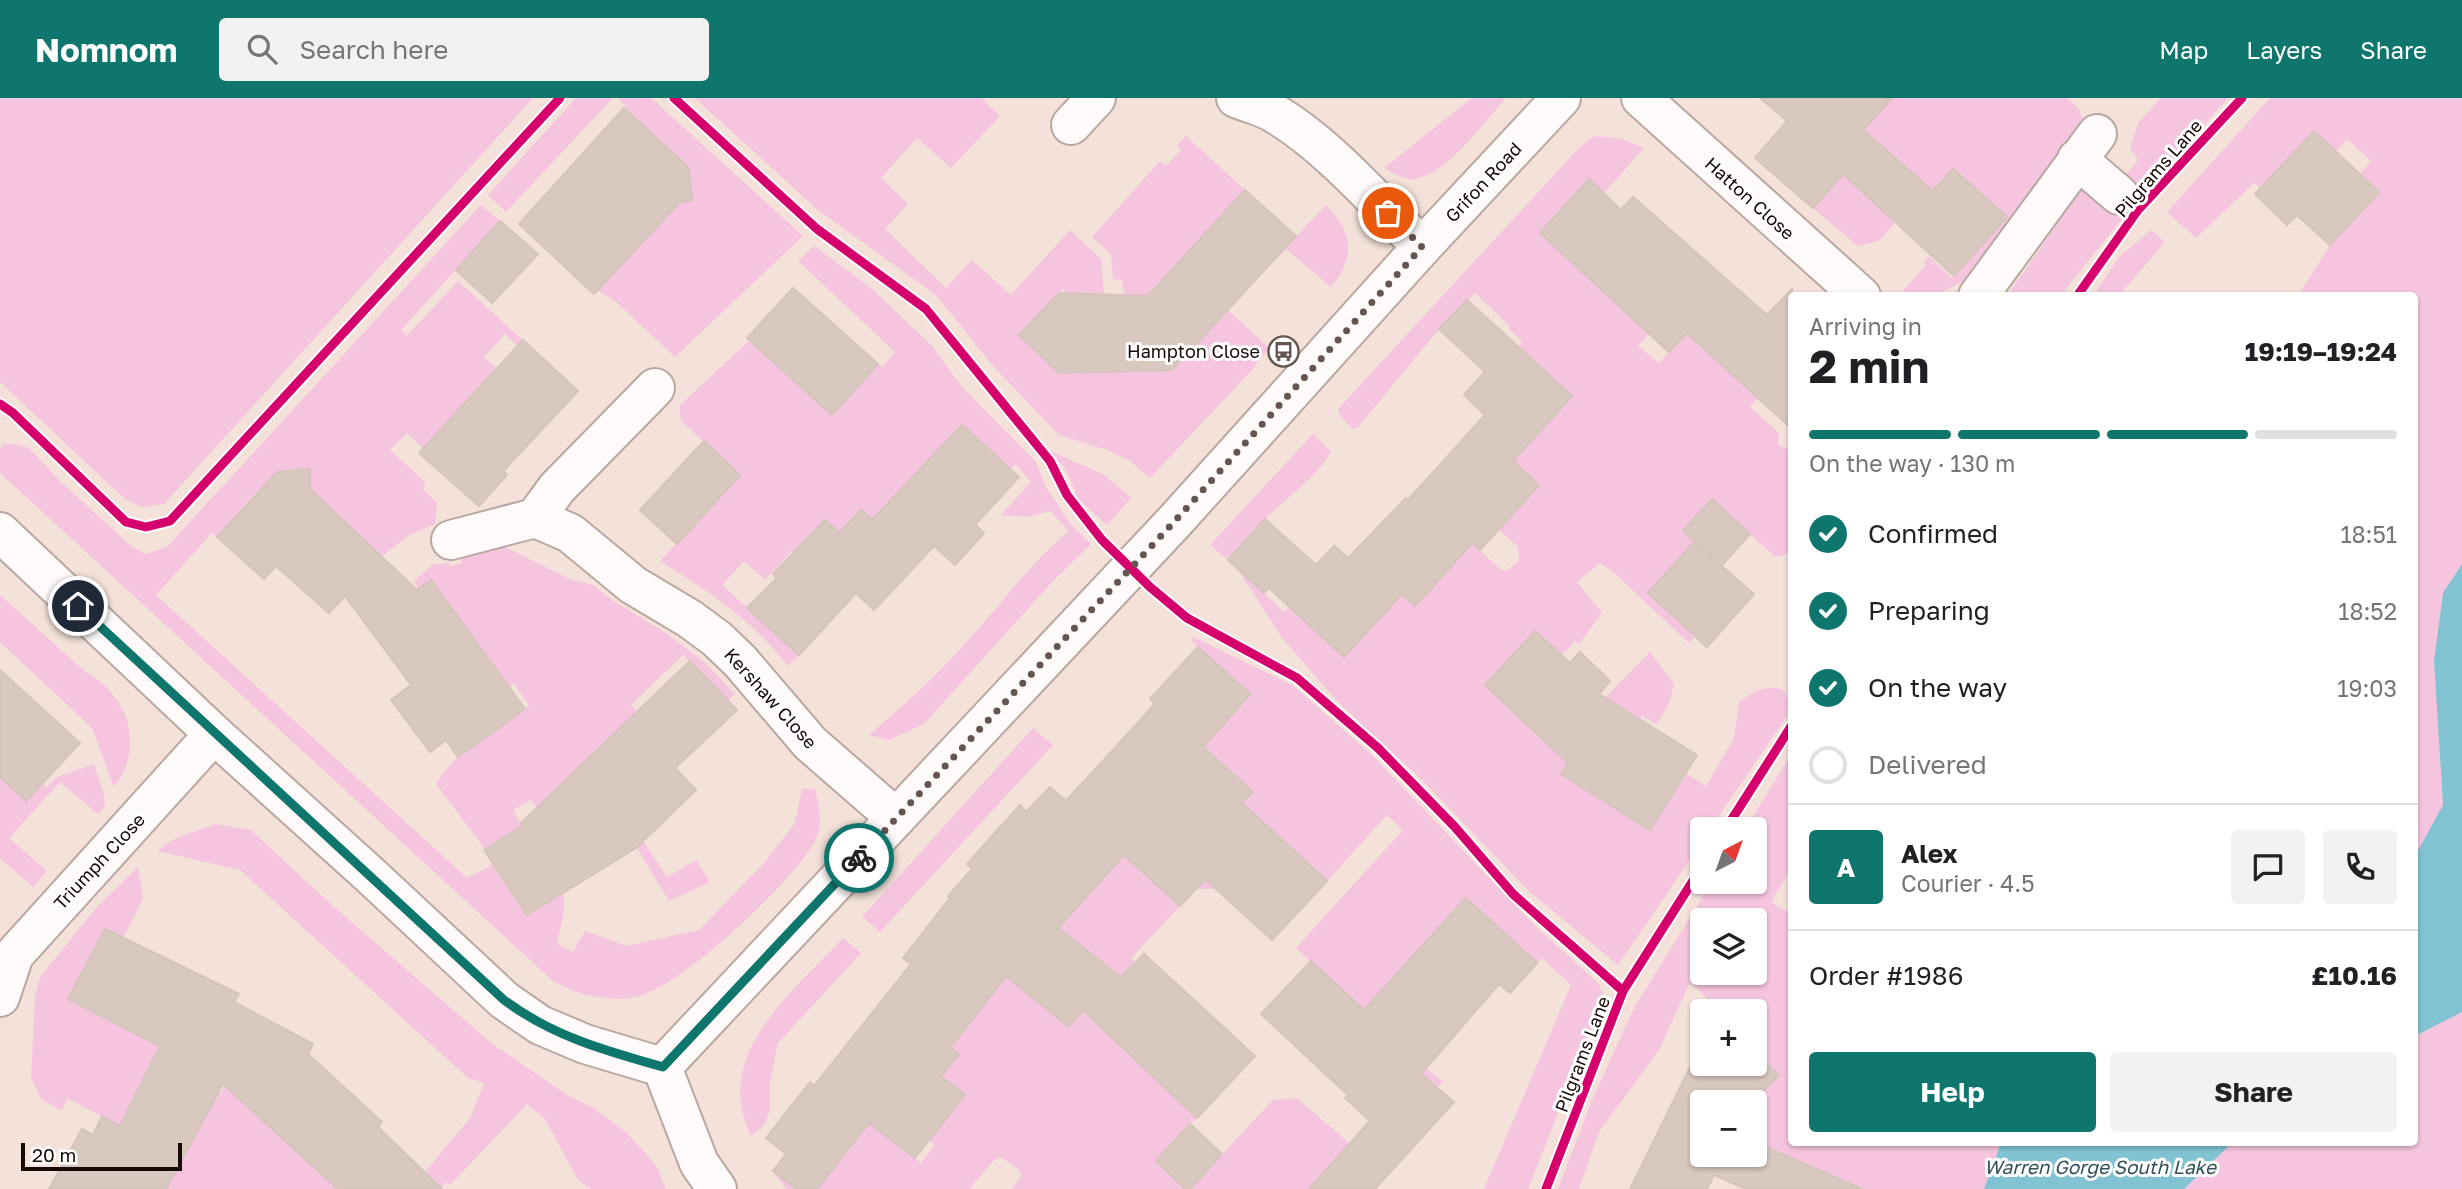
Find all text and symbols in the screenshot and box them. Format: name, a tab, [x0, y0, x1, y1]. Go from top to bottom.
search box	[219, 18, 709, 81]
text: Nomnom	[35, 30, 177, 69]
icon: search	[243, 30, 281, 68]
text: Search here	[299, 34, 448, 65]
text: Map	[2159, 35, 2208, 64]
text: Layers	[2246, 35, 2322, 64]
text: Share	[2360, 35, 2427, 64]
street label: Pilgrams Lane	[2110, 115, 2206, 221]
street label: Grifon Road	[1440, 137, 1526, 227]
street label: Hatton Close	[1701, 152, 1799, 244]
pin	[1358, 183, 1418, 243]
icon: bag	[1369, 194, 1407, 232]
text: Arriving in	[1809, 312, 1922, 340]
bus stop icon: Hampton Close	[1266, 334, 1300, 368]
text: 19:19–19:24	[2245, 336, 2397, 367]
text: 2 min	[1809, 338, 1929, 393]
place label: Hampton Close	[1127, 340, 1260, 362]
text: On the way · 130 m	[1809, 449, 2015, 477]
icon: check	[1809, 515, 1847, 553]
text: Confirmed	[1868, 518, 1998, 549]
text: 18:51	[2340, 520, 2397, 548]
pin	[48, 576, 108, 636]
icon: home	[59, 587, 97, 625]
icon: check	[1809, 592, 1847, 630]
text: Preparing	[1868, 595, 1990, 626]
text: 18:52	[2338, 597, 2397, 625]
street label: Kershaw Close	[720, 643, 822, 753]
icon: check	[1809, 669, 1847, 707]
text: On the way	[1868, 672, 2007, 703]
text: 19:03	[2337, 674, 2397, 702]
text: Delivered	[1868, 749, 1987, 780]
street label: Triumph Close	[49, 808, 149, 914]
north arrow	[1690, 817, 1768, 894]
map controls	[1690, 817, 1767, 1167]
courier	[824, 823, 894, 893]
button: chat	[2231, 830, 2305, 904]
button: phone	[2323, 830, 2397, 904]
text: Alex	[1901, 838, 1958, 869]
icon: bike	[840, 839, 878, 877]
text: A	[1837, 852, 1855, 883]
text: Courier · 4.5	[1901, 869, 2034, 897]
button: layers	[1690, 908, 1767, 985]
text: Order #1986	[1809, 960, 1963, 991]
text: £10.16	[2311, 960, 2397, 991]
street label: Pilgrams Lane	[1550, 993, 1614, 1115]
button: +	[1690, 999, 1767, 1076]
button: Help	[1809, 1052, 2096, 1132]
button: Share	[2110, 1052, 2397, 1132]
button: −	[1690, 1090, 1767, 1167]
scale bar	[21, 1140, 182, 1172]
text: 20 m	[32, 1143, 76, 1166]
water label: Warren Gorge South Lake	[1984, 1155, 2218, 1178]

